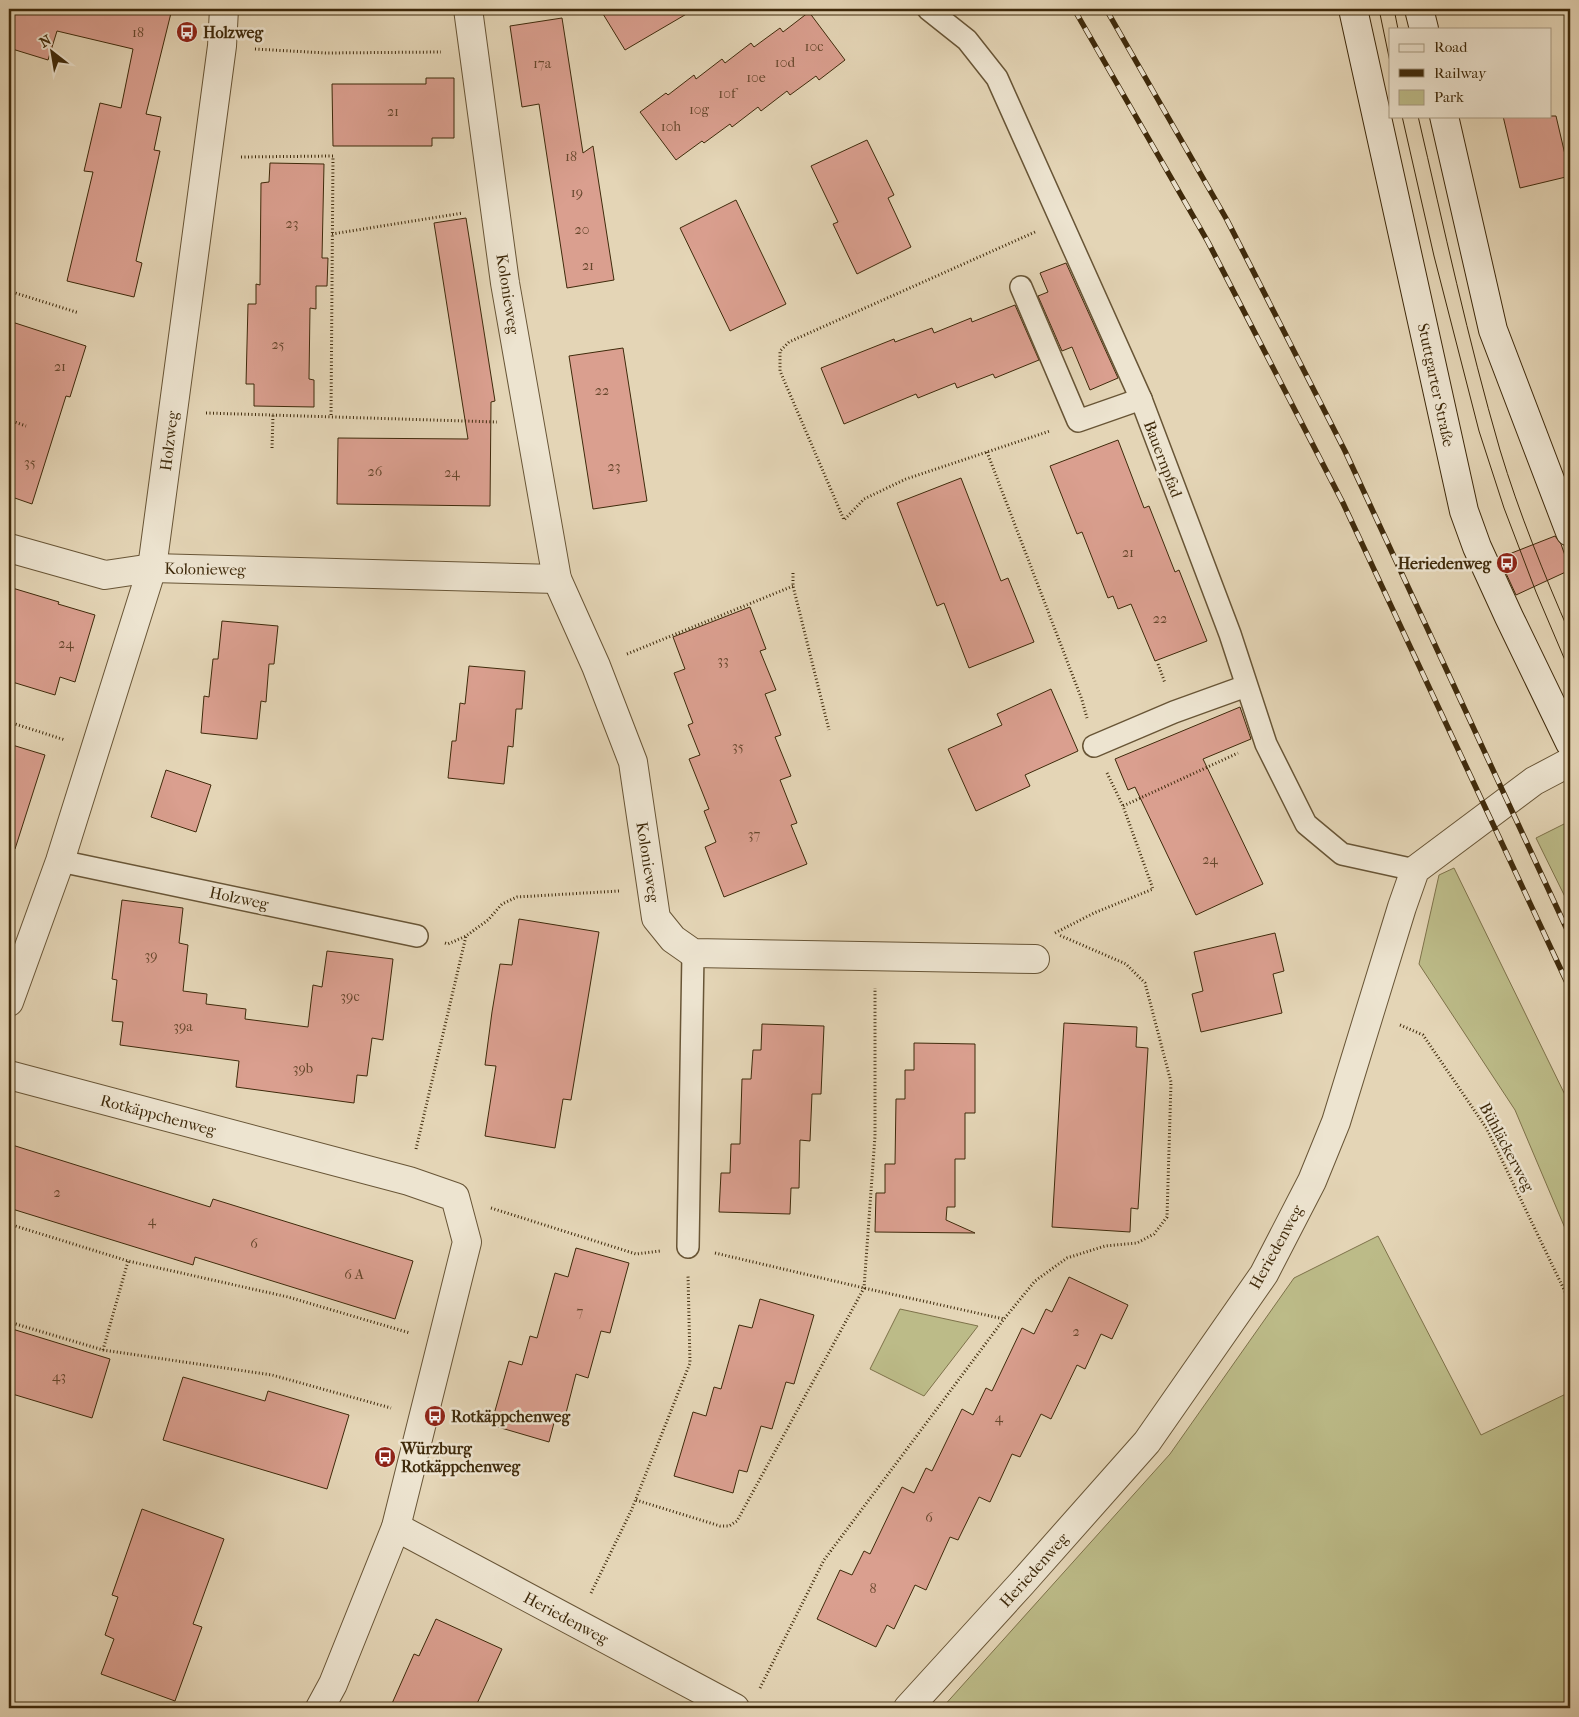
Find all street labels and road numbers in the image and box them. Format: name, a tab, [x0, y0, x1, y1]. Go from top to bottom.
street label: Kolonieweg	[492, 252, 524, 336]
street label: Stuttgarter Straße	[1414, 321, 1458, 449]
street label: Holzweg	[156, 410, 182, 472]
street label: Bauernpfad	[1140, 418, 1186, 500]
street label: Kolonieweg	[164, 559, 246, 579]
street label: Kolonieweg	[632, 820, 664, 904]
street label: Holzweg	[208, 882, 271, 914]
street label: Rotkäppchenweg	[98, 1090, 218, 1140]
street label: Bühläckerweg	[1476, 1099, 1539, 1195]
street label: Heriedenweg	[1245, 1201, 1307, 1292]
street label: Heriedenweg	[996, 1529, 1073, 1611]
street label: Heriedenweg	[520, 1588, 612, 1649]

